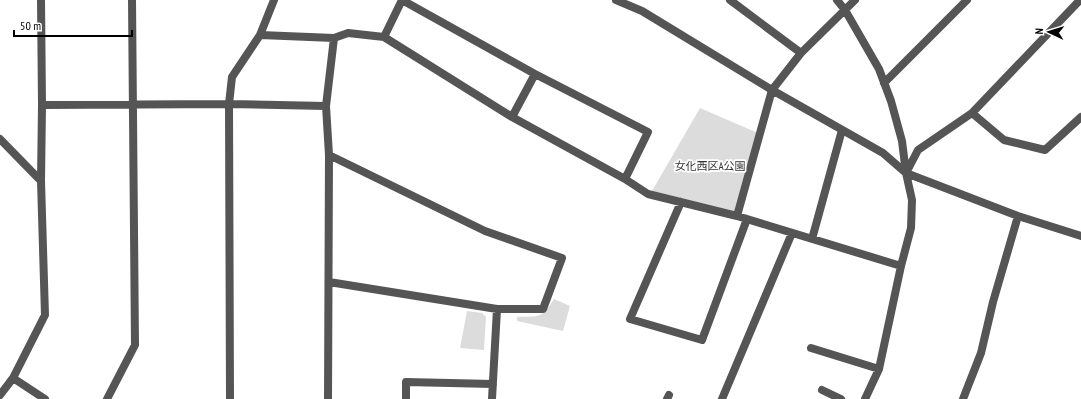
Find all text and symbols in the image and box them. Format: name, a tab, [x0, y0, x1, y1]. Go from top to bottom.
scale bar	[14, 12, 132, 38]
north arrow	[1029, 12, 1069, 52]
text: 50 m	[20, 18, 41, 33]
text: N	[1032, 28, 1046, 35]
park label: 女化西区A公園	[674, 159, 746, 173]

